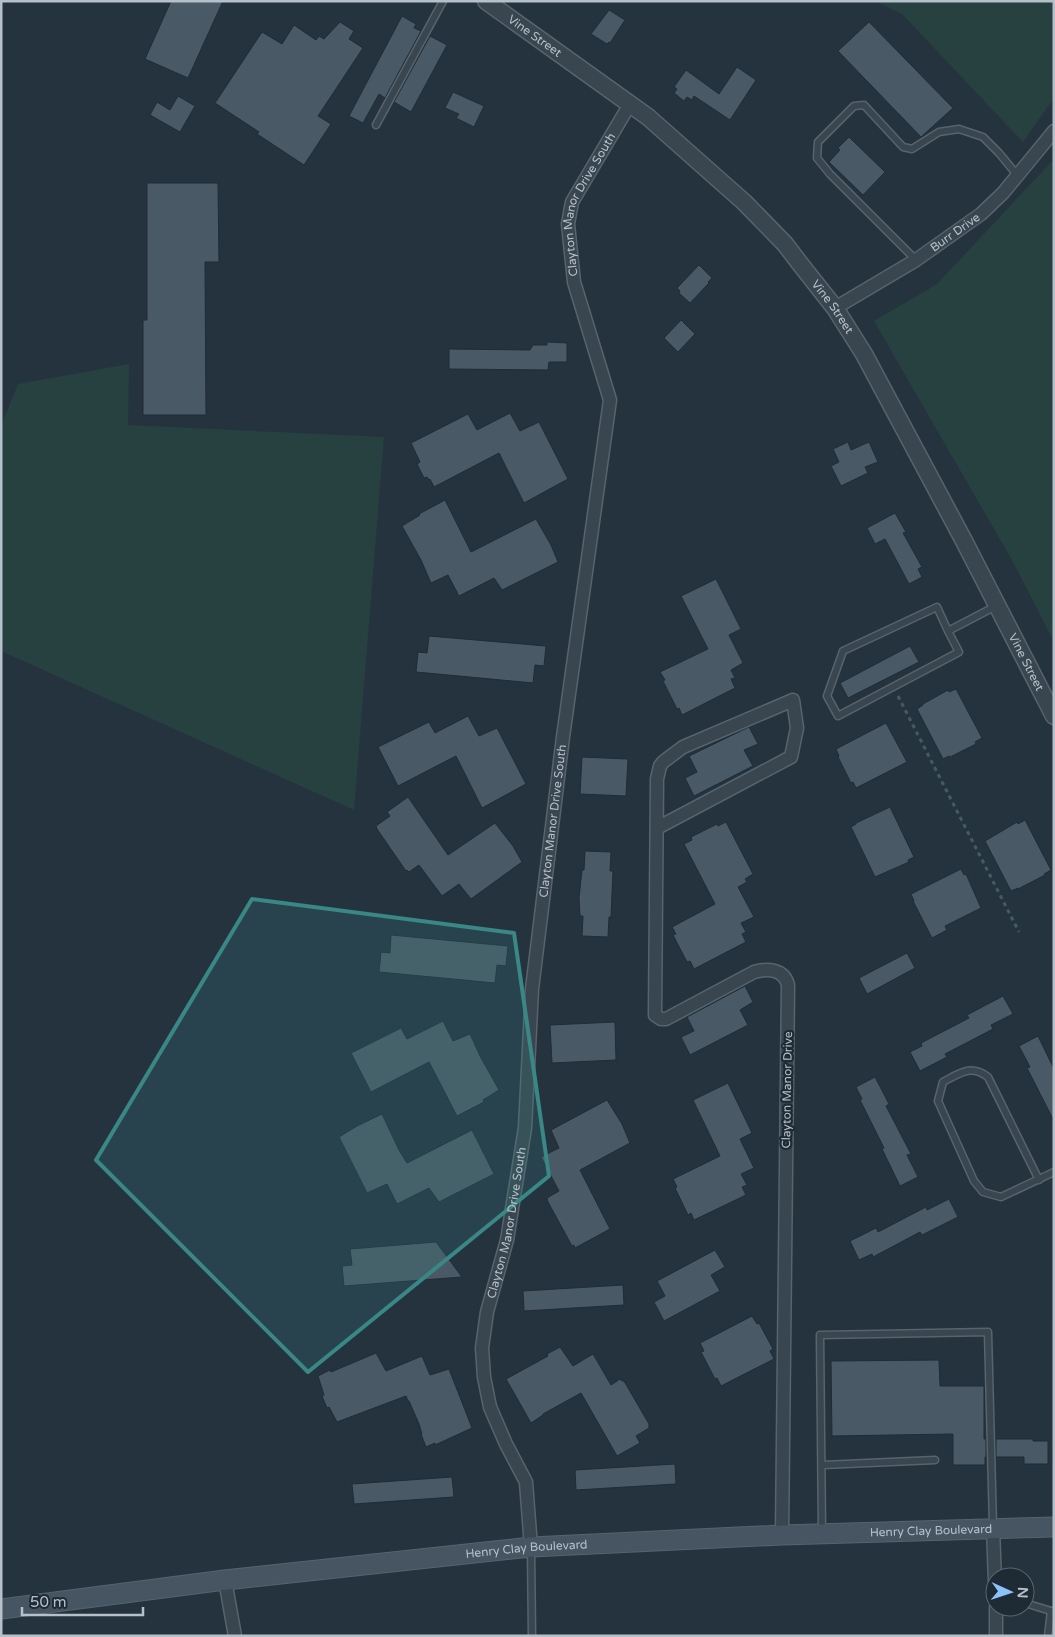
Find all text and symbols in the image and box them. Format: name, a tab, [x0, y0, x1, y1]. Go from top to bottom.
street label: Vine Street	[505, 12, 565, 60]
street label: Clayton Manor Drive South	[560, 130, 618, 277]
street label: Burr Drive	[928, 210, 983, 255]
street label: Vine Street	[809, 277, 857, 337]
street label: Vine Street	[1006, 631, 1047, 694]
street label: Clayton Manor Drive South	[536, 744, 569, 898]
street label: Clayton Manor Drive	[779, 1031, 795, 1149]
street label: Clayton Manor Drive South	[484, 1146, 529, 1300]
street label: Henry Clay Boulevard	[870, 1522, 992, 1539]
street label: Henry Clay Boulevard	[465, 1537, 588, 1561]
north arrow	[985, 1567, 1035, 1617]
scale bar	[22, 1584, 144, 1616]
text: N	[1014, 1587, 1031, 1599]
text: 50 m	[30, 1593, 67, 1611]

